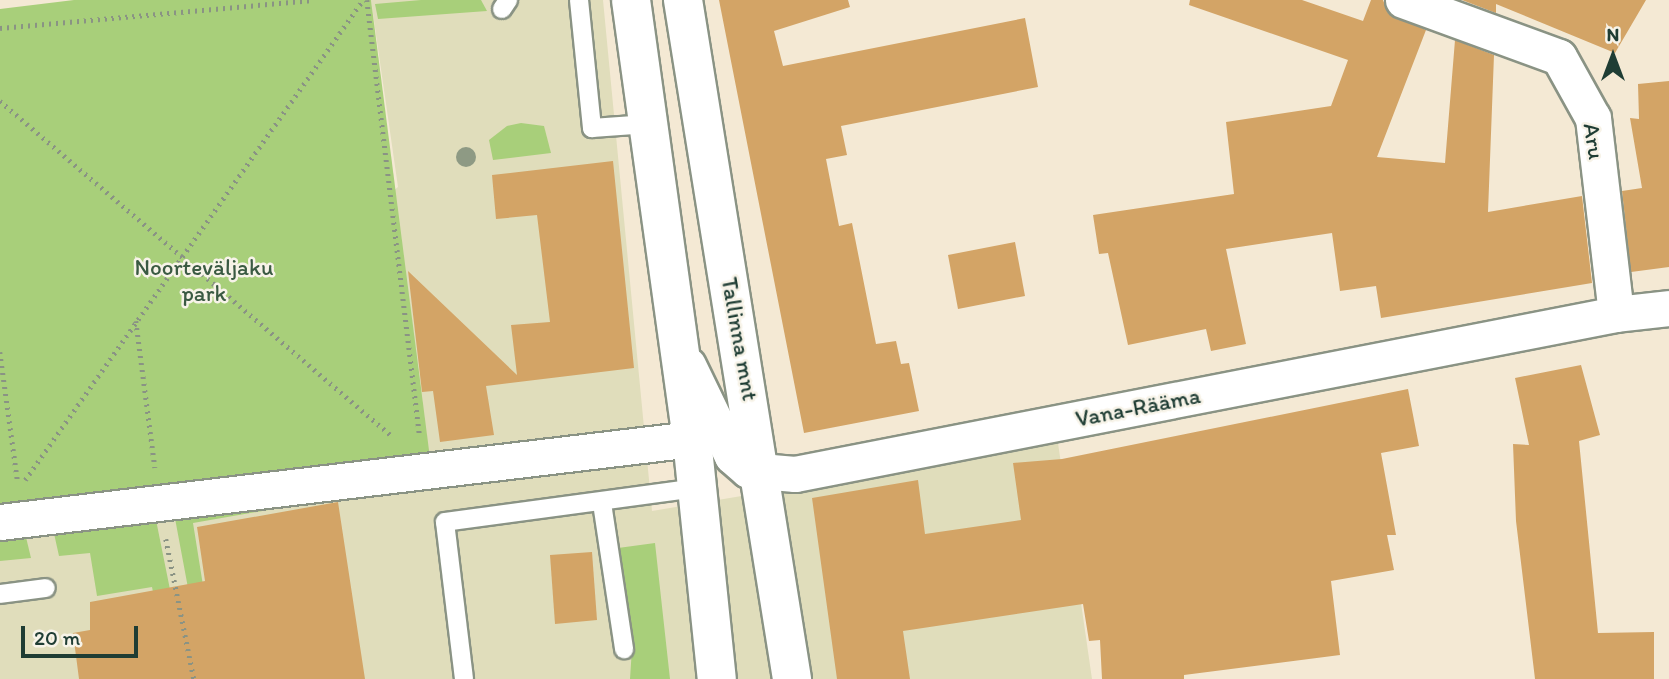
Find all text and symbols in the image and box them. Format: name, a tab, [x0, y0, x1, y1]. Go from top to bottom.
north arrow	[1578, 21, 1648, 91]
text: N	[1607, 23, 1619, 46]
street label: Aru	[1578, 121, 1610, 161]
park label: Noorteväljaku park	[134, 253, 274, 307]
street label: Tallinna mnt	[716, 275, 764, 403]
street label: Vana-Rääma	[1073, 381, 1203, 433]
scale bar	[24, 612, 142, 656]
text: 20 m	[34, 625, 80, 650]

